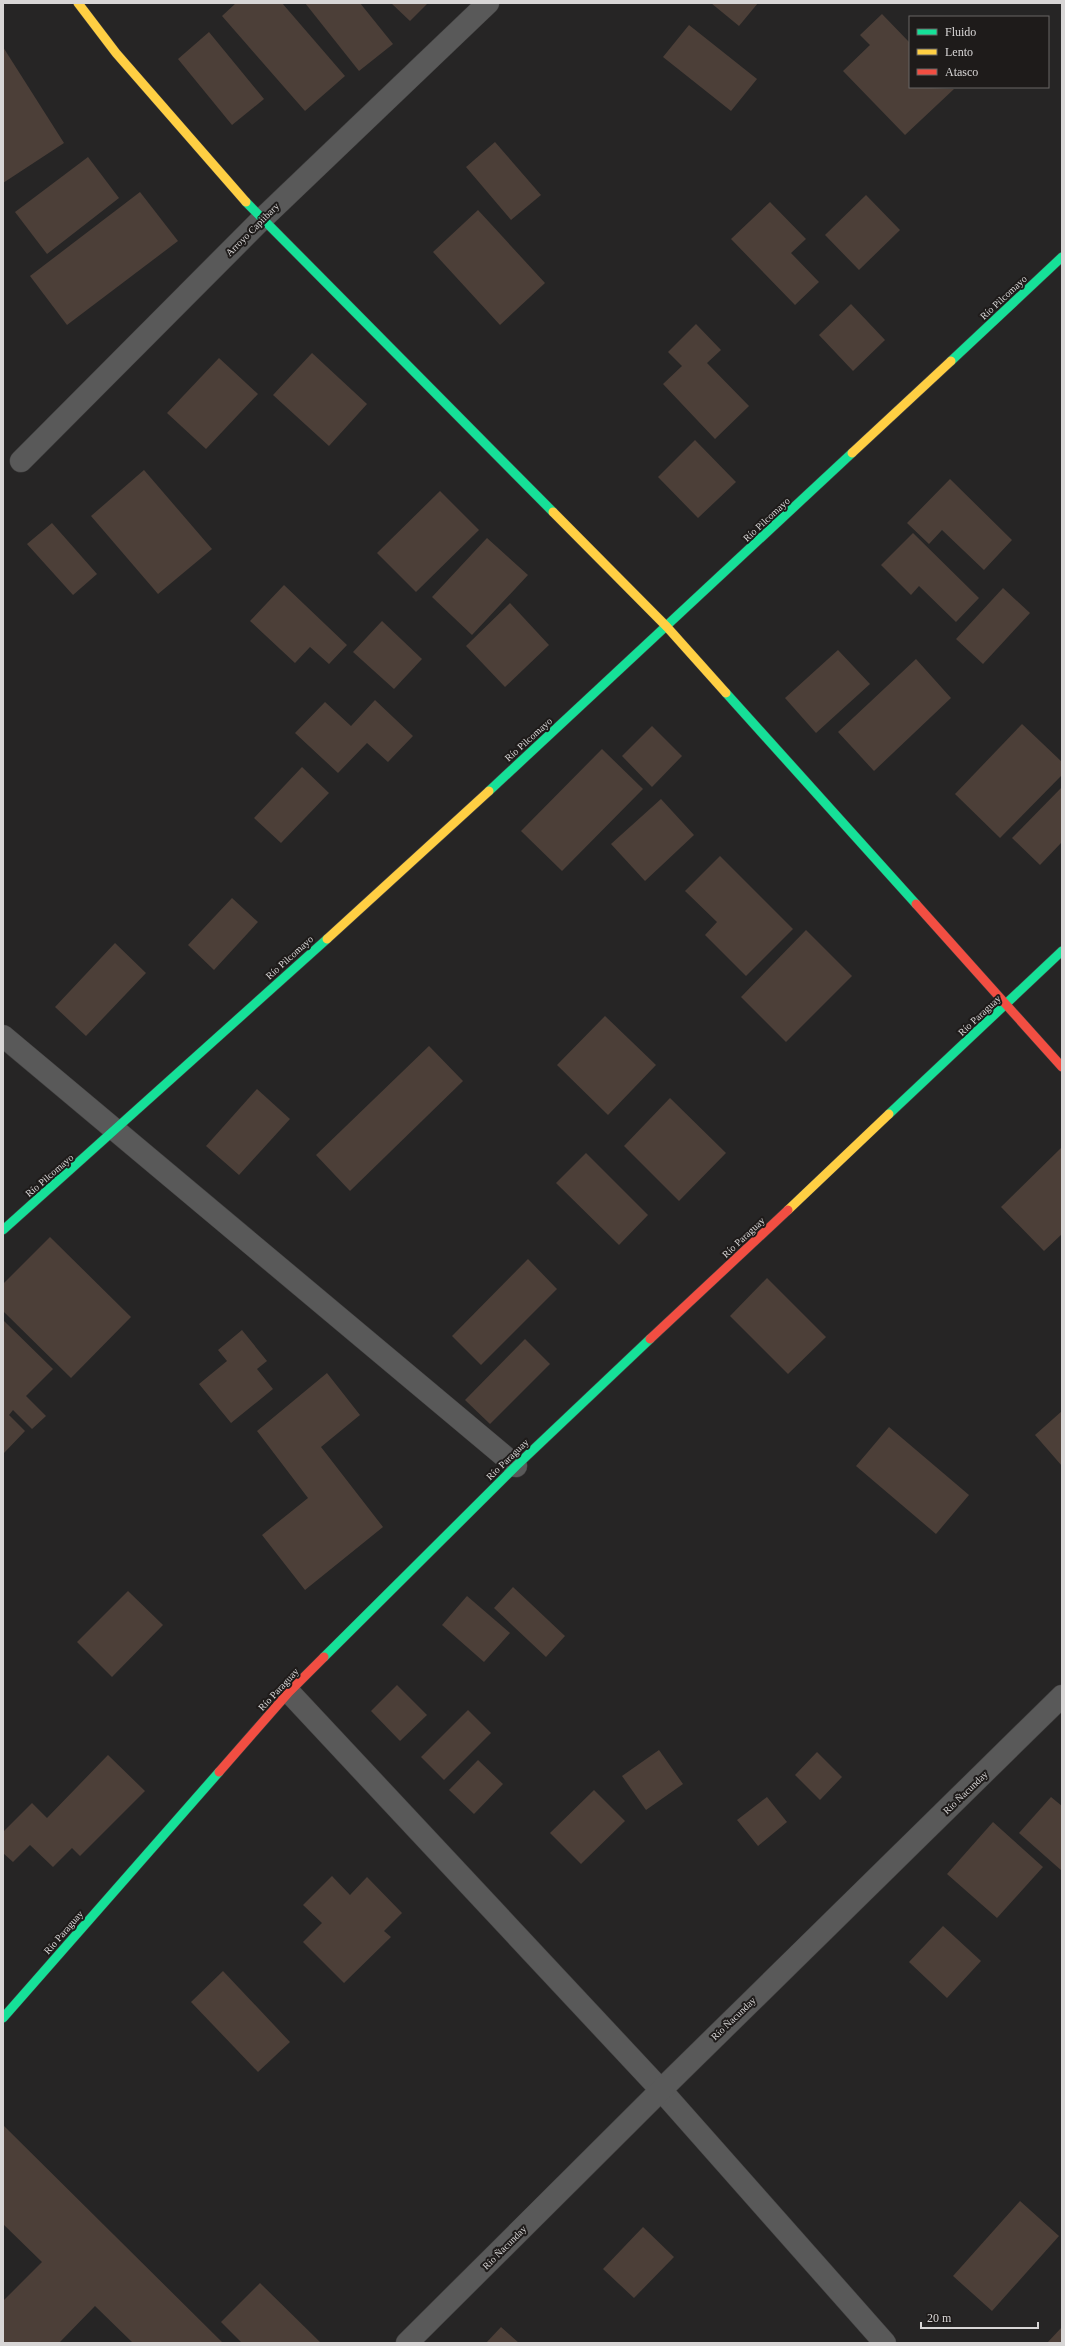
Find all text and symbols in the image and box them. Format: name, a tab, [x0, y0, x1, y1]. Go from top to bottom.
legend	[909, 16, 1049, 88]
text: Fluido	[945, 25, 976, 39]
text: Lento	[945, 45, 973, 59]
text: Atasco	[945, 65, 978, 79]
street label: Arroyo Capiibary	[223, 200, 281, 258]
street label: Río Pilcomayo	[978, 273, 1029, 322]
street label: Río Pilcomayo	[741, 495, 792, 544]
street label: Río Pilcomayo	[502, 715, 554, 763]
street label: Río Pilcomayo	[263, 933, 315, 981]
street label: Río Paraguay	[956, 993, 1003, 1038]
street label: Río Pilcomayo	[23, 1152, 75, 1199]
street label: Río Paraguay	[720, 1215, 767, 1260]
street label: Río Paraguay	[484, 1437, 531, 1482]
street label: Río Paraguay	[256, 1666, 301, 1713]
street label: Río Ñacunday	[941, 1768, 990, 1816]
street label: Río Paraguay	[41, 1908, 85, 1956]
street label: Río Ñacunday	[709, 1994, 758, 2042]
street label: Río Ñacunday	[480, 2223, 529, 2272]
scale bar	[921, 2304, 1038, 2330]
text: 20 m	[927, 2311, 952, 2325]

